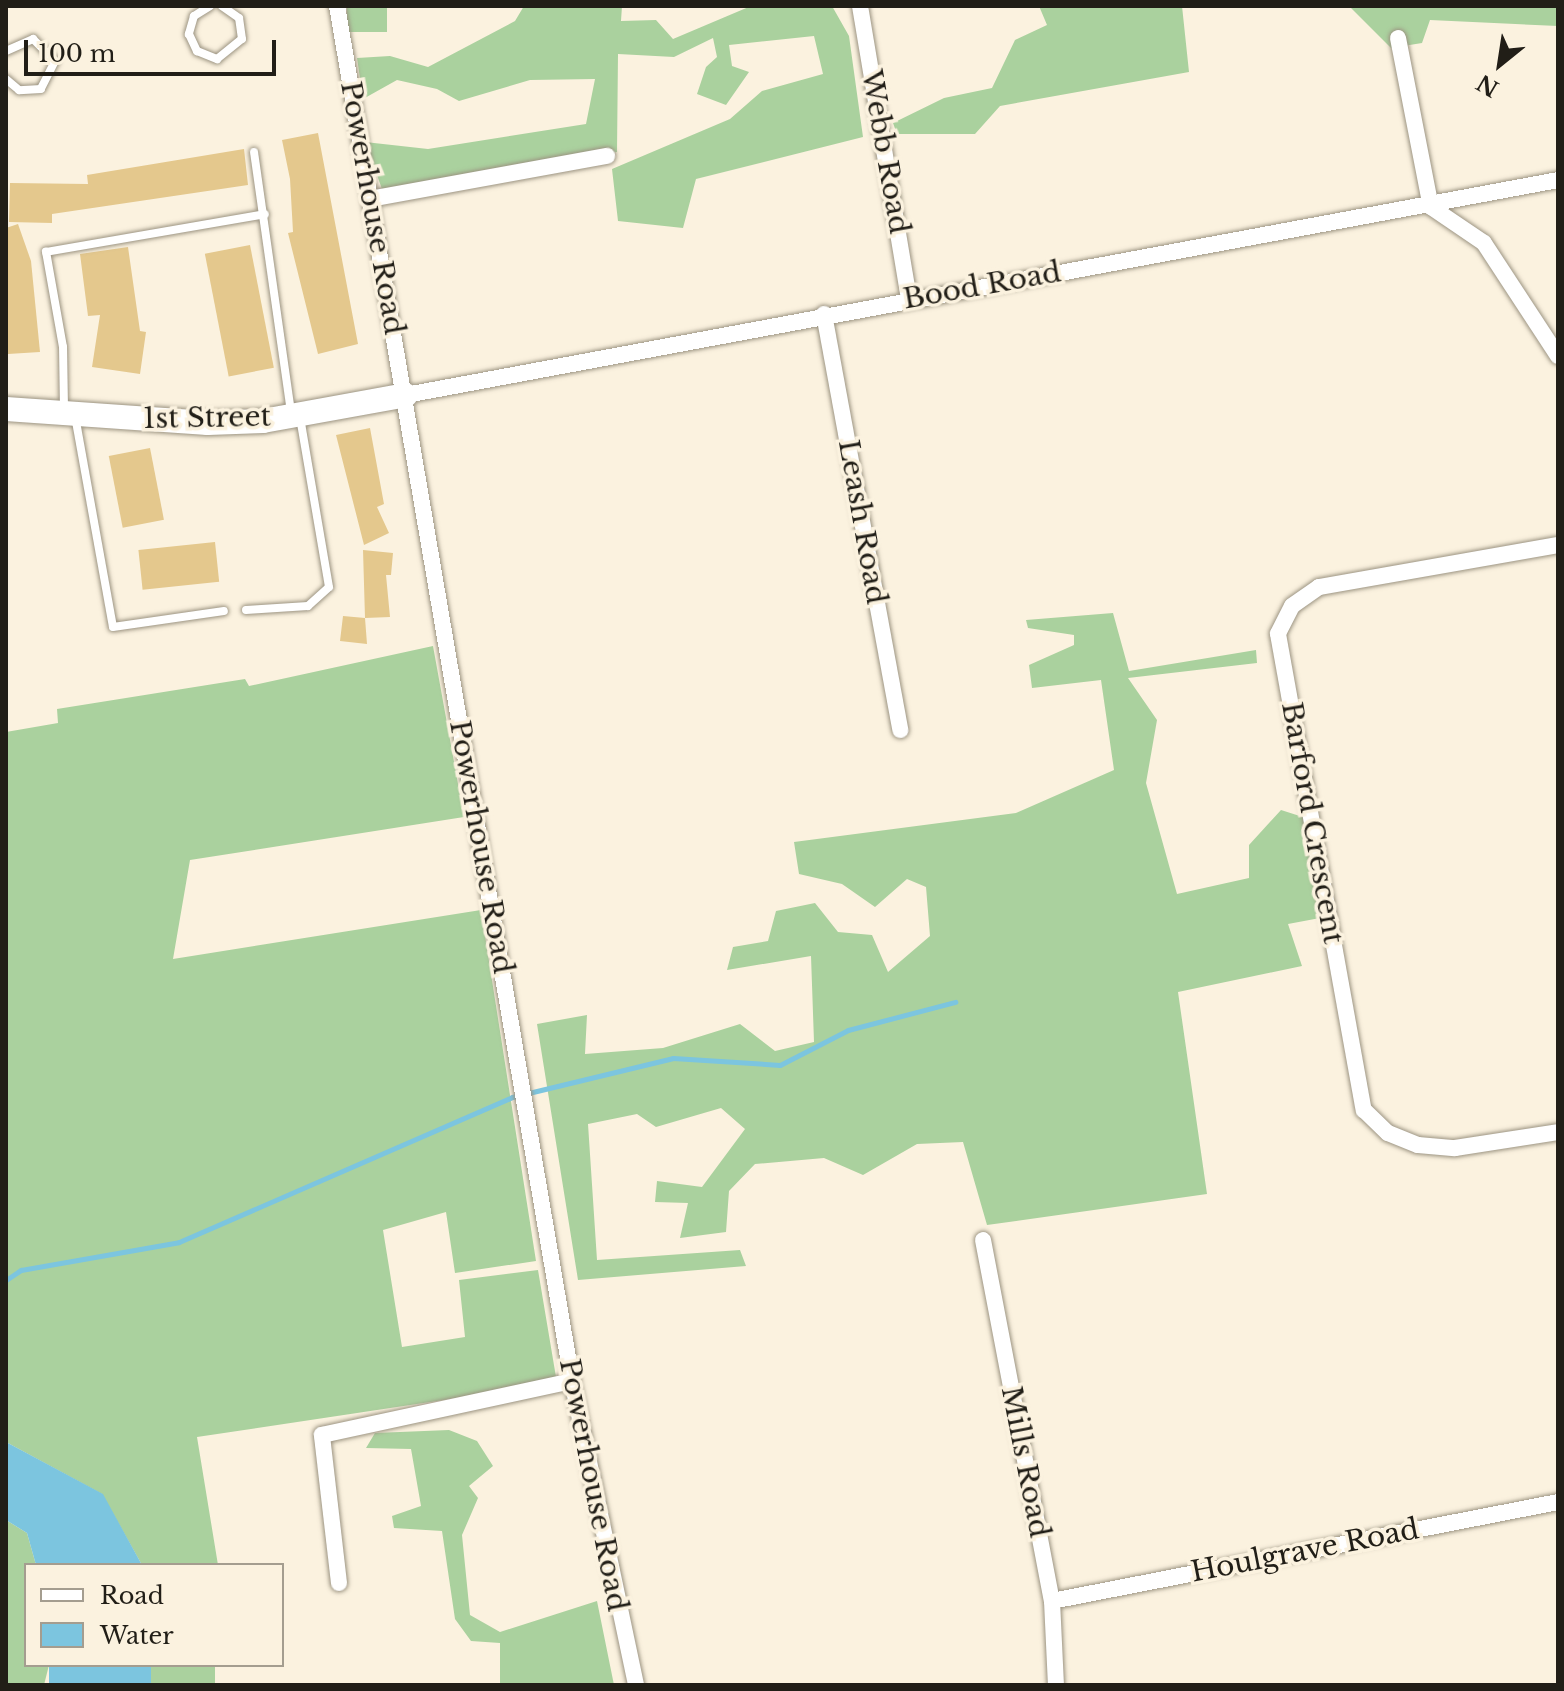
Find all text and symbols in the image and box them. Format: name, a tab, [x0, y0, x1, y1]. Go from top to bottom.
scale bar	[28, 24, 280, 74]
north arrow	[1460, 24, 1540, 104]
text: 100 m	[38, 39, 116, 68]
street label: Webb Road	[854, 67, 916, 237]
text: N	[1472, 68, 1503, 102]
street label: Powerhouse Road	[333, 79, 411, 337]
street label: Bood Road	[901, 256, 1063, 316]
street label: 1st Street	[143, 400, 271, 436]
street label: Leash Road	[831, 437, 893, 607]
street label: Barford Crescent	[1274, 699, 1350, 947]
street label: Powerhouse Road	[442, 718, 520, 976]
street label: Powerhouse Road	[552, 1356, 634, 1614]
street label: Mills Road	[994, 1383, 1056, 1541]
street label: Houlgrave Road	[1188, 1512, 1422, 1590]
legend	[24, 1563, 284, 1667]
text: Road	[100, 1581, 164, 1610]
text: Water	[100, 1621, 174, 1650]

